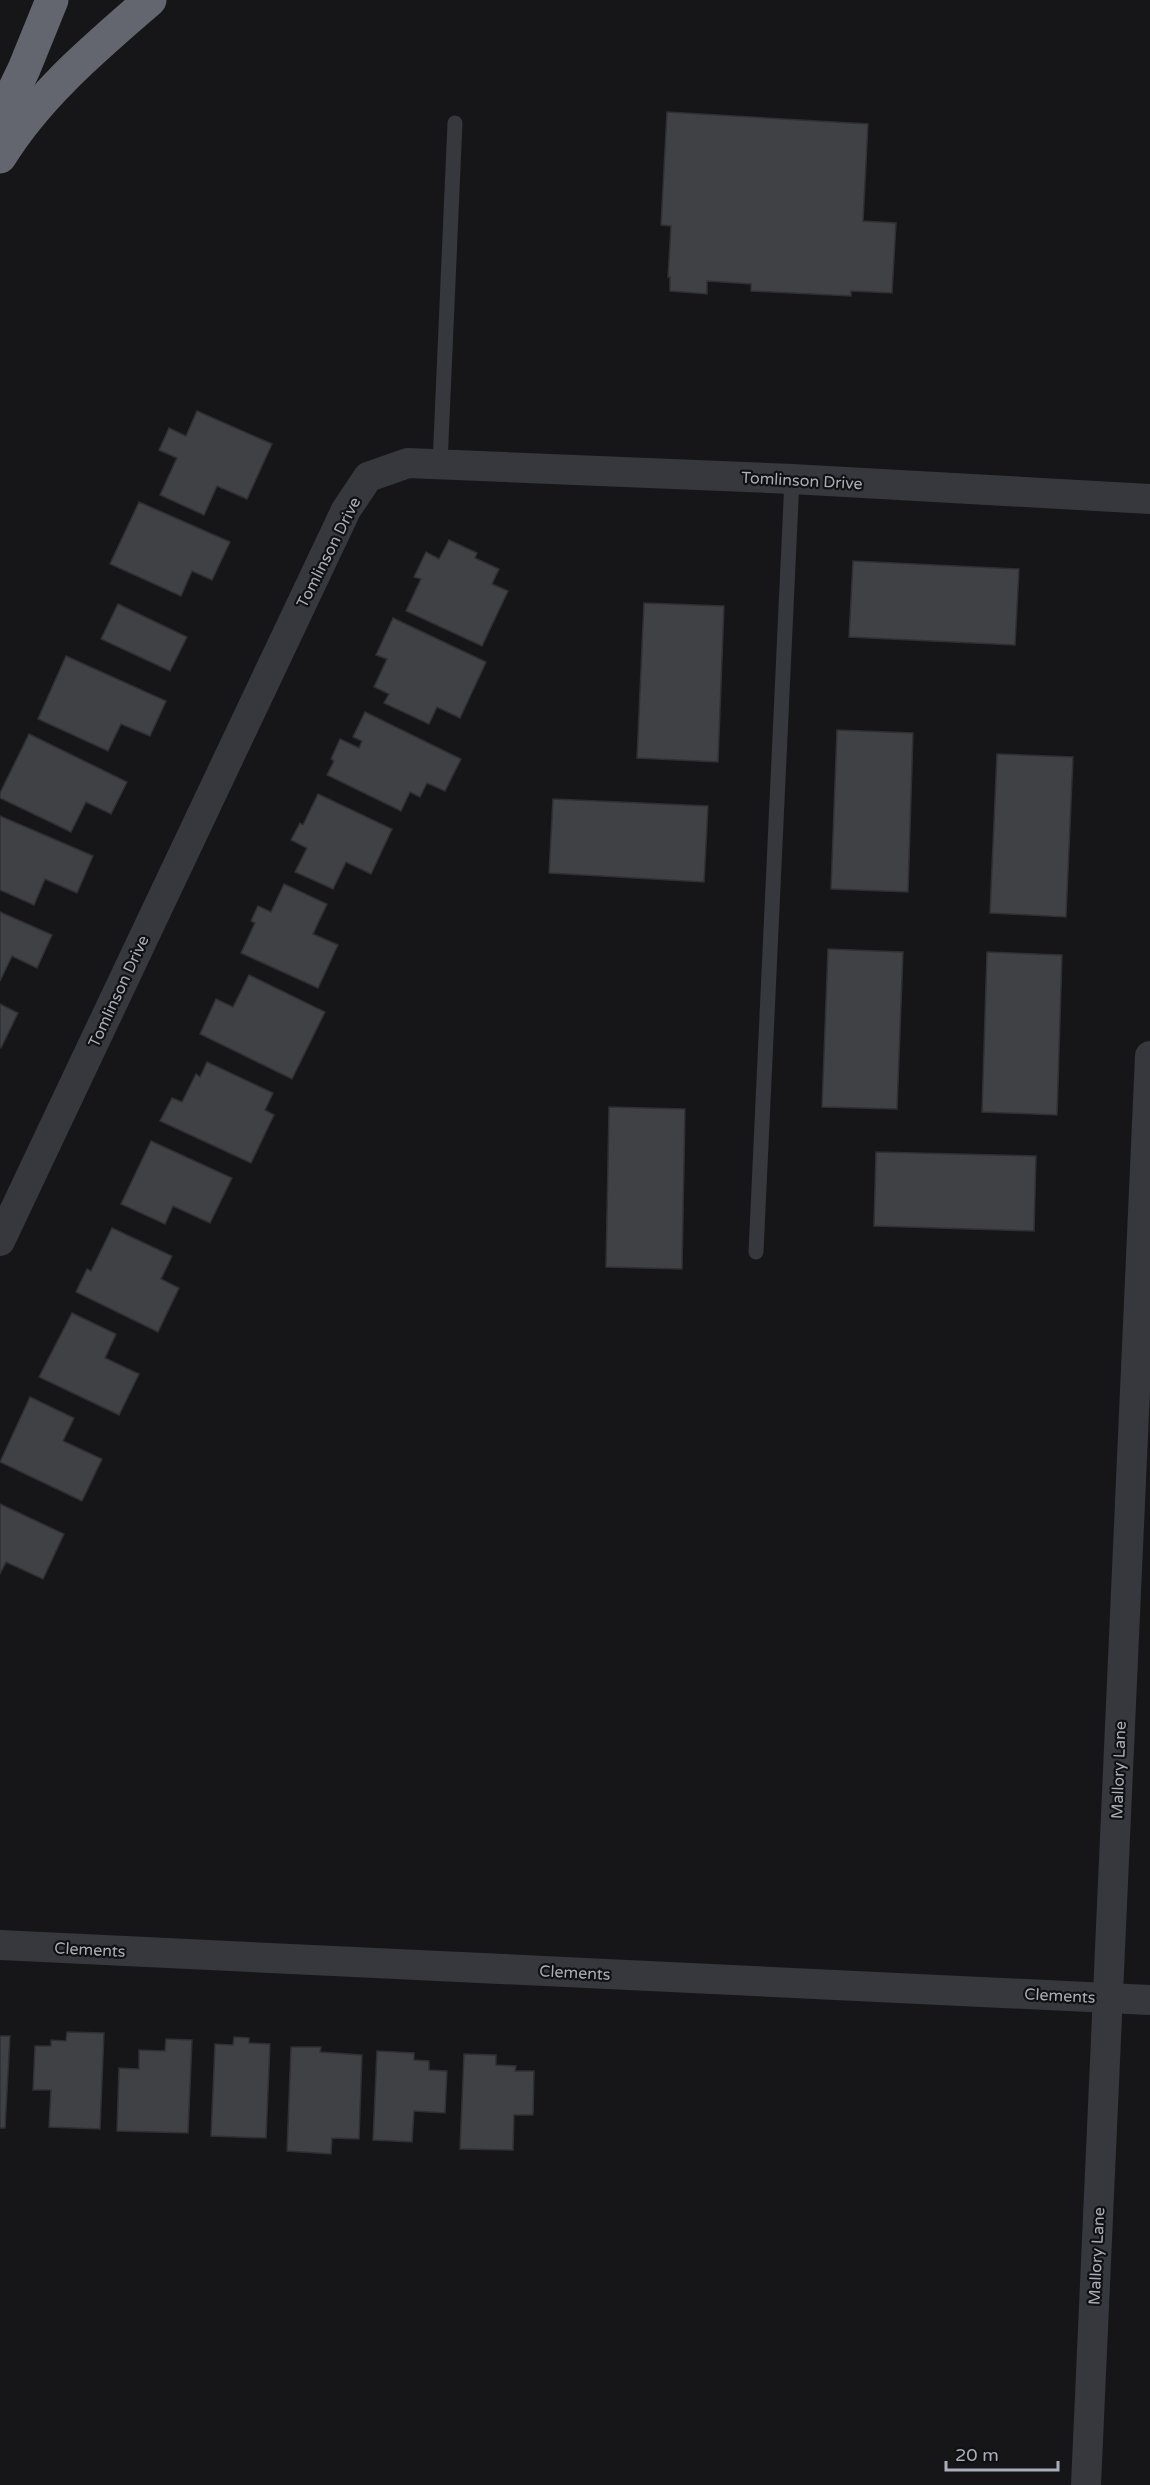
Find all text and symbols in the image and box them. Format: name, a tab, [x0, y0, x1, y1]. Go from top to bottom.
street label: Tomlinson Drive	[741, 468, 863, 494]
street label: Tomlinson Drive	[292, 494, 365, 611]
street label: Tomlinson Drive	[84, 932, 154, 1051]
street label: Mallory Lane	[1107, 1721, 1131, 1819]
street label: Clements	[54, 1938, 126, 1962]
street label: Clements	[539, 1961, 611, 1985]
street label: Clements	[1024, 1984, 1096, 2008]
street label: Mallory Lane	[1084, 2207, 1110, 2306]
scale bar	[946, 2434, 1058, 2472]
text: 20 m	[955, 2444, 999, 2466]

